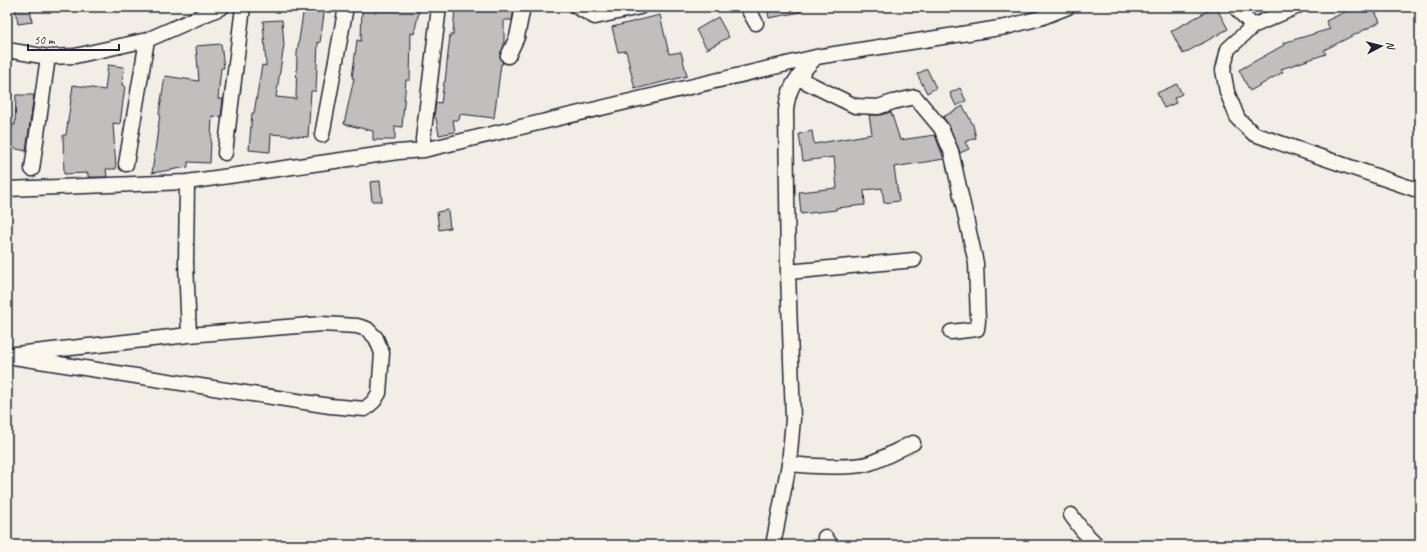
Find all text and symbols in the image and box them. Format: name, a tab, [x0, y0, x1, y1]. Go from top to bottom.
scale bar	[28, 26, 119, 52]
north arrow	[1361, 26, 1401, 66]
text: 50 m	[34, 32, 56, 48]
text: N	[1384, 41, 1399, 51]

